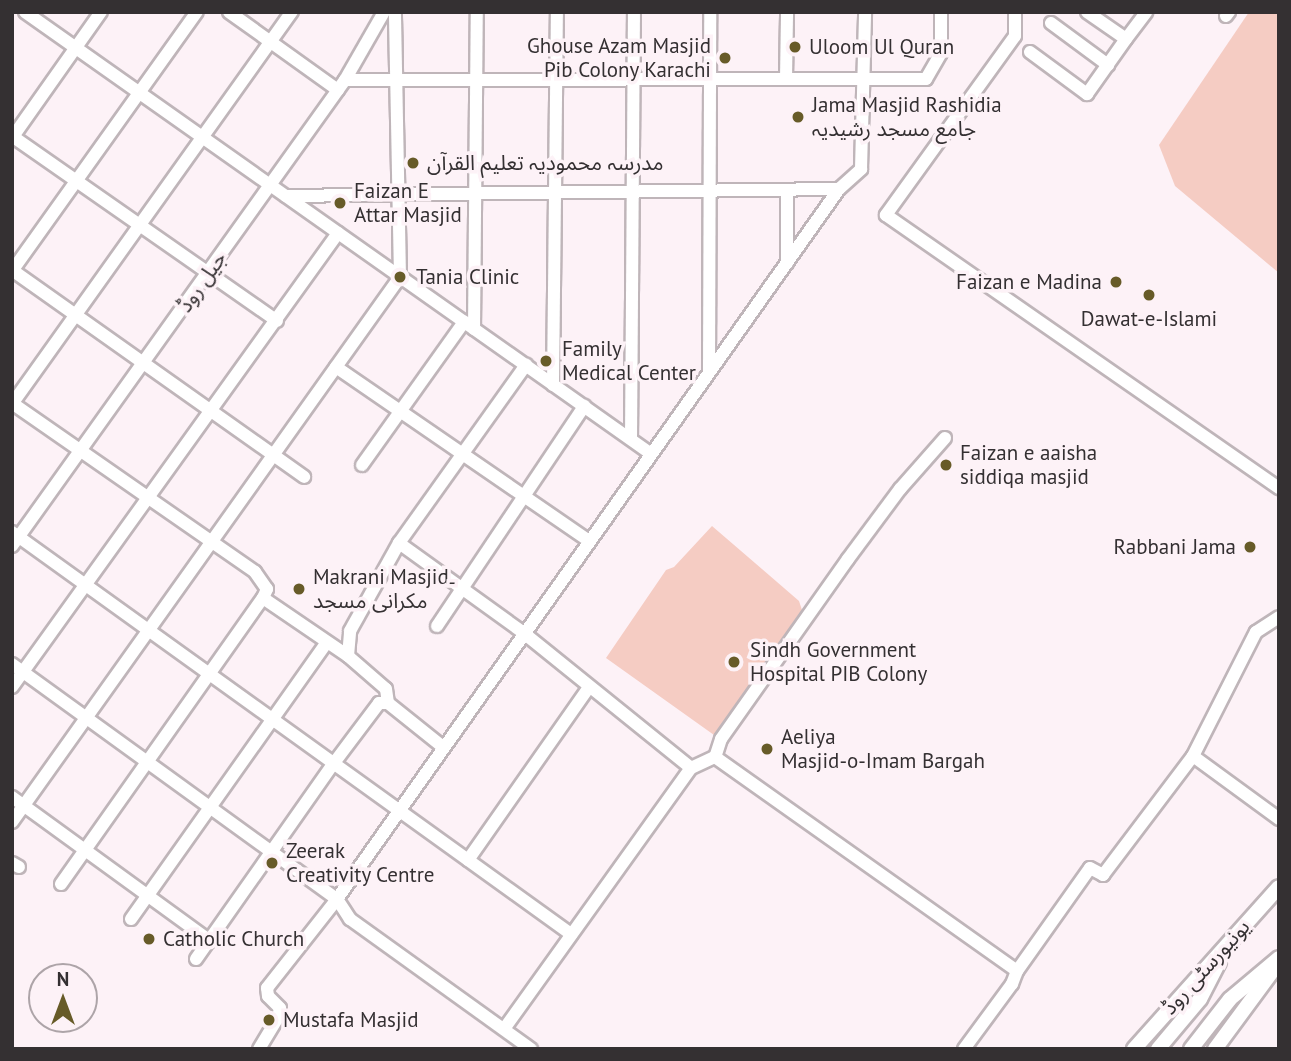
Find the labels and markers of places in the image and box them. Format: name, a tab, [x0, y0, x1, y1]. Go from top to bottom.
place label: Ghouse Azam Masjid Pib Colony Karachi	[526, 33, 711, 83]
place label: Uloom Ul Quran	[809, 34, 954, 60]
marker: Uloom Ul Quran	[787, 39, 803, 55]
marker: Ghouse Azam Masjid Pib Colony Karachi	[717, 50, 733, 66]
place label: Jama Masjid Rashidia جامع مسجد رشیدیہ	[812, 92, 1002, 142]
marker: Jama Masjid Rashidia جامع مسجد رشیدیہ	[790, 109, 806, 125]
place label: مدرسہ محمودیہ تعلیم القرآن	[427, 150, 664, 176]
marker: مدرسہ محمودیہ تعلیم القرآن	[405, 155, 421, 171]
place label: Faizan E Attar Masjid	[354, 178, 462, 228]
marker: Faizan E Attar Masjid	[332, 195, 348, 211]
place label: Tania Clinic	[416, 264, 519, 290]
marker: Tania Clinic	[390, 267, 410, 287]
place label: Faizan e Madina	[956, 269, 1102, 295]
marker: Faizan e Madina	[1108, 274, 1124, 290]
marker: Dawat-e-Islami	[1141, 287, 1157, 303]
place label: Dawat-e-Islami	[1081, 306, 1217, 332]
place label: Family Medical Center	[562, 336, 696, 386]
marker: Family Medical Center	[536, 351, 556, 371]
place label: Faizan e aaisha siddiqa masjid	[960, 440, 1097, 490]
marker: Faizan e aaisha siddiqa masjid	[938, 457, 954, 473]
place label: Rabbani Jama	[1113, 534, 1236, 560]
marker: Rabbani Jama	[1242, 539, 1258, 555]
place label: Makrani Masjid۔ مکرانی مسجد	[313, 564, 455, 614]
marker: Makrani Masjid۔ مکرانی مسجد	[291, 581, 307, 597]
place label: Sindh Government Hospital PIB Colony	[750, 637, 927, 687]
marker: Sindh Government Hospital PIB Colony	[724, 652, 744, 672]
place label: Aeliya Masjid-o-Imam Bargah	[781, 724, 985, 774]
marker: Aeliya Masjid-o-Imam Bargah	[759, 741, 775, 757]
place label: Zeerak Creativity Centre	[286, 838, 435, 888]
marker: Zeerak Creativity Centre	[264, 855, 280, 871]
place label: Catholic Church	[163, 926, 305, 952]
marker: Catholic Church	[141, 931, 157, 947]
place label: Mustafa Masjid	[283, 1007, 418, 1033]
marker: Mustafa Masjid	[261, 1012, 277, 1028]

